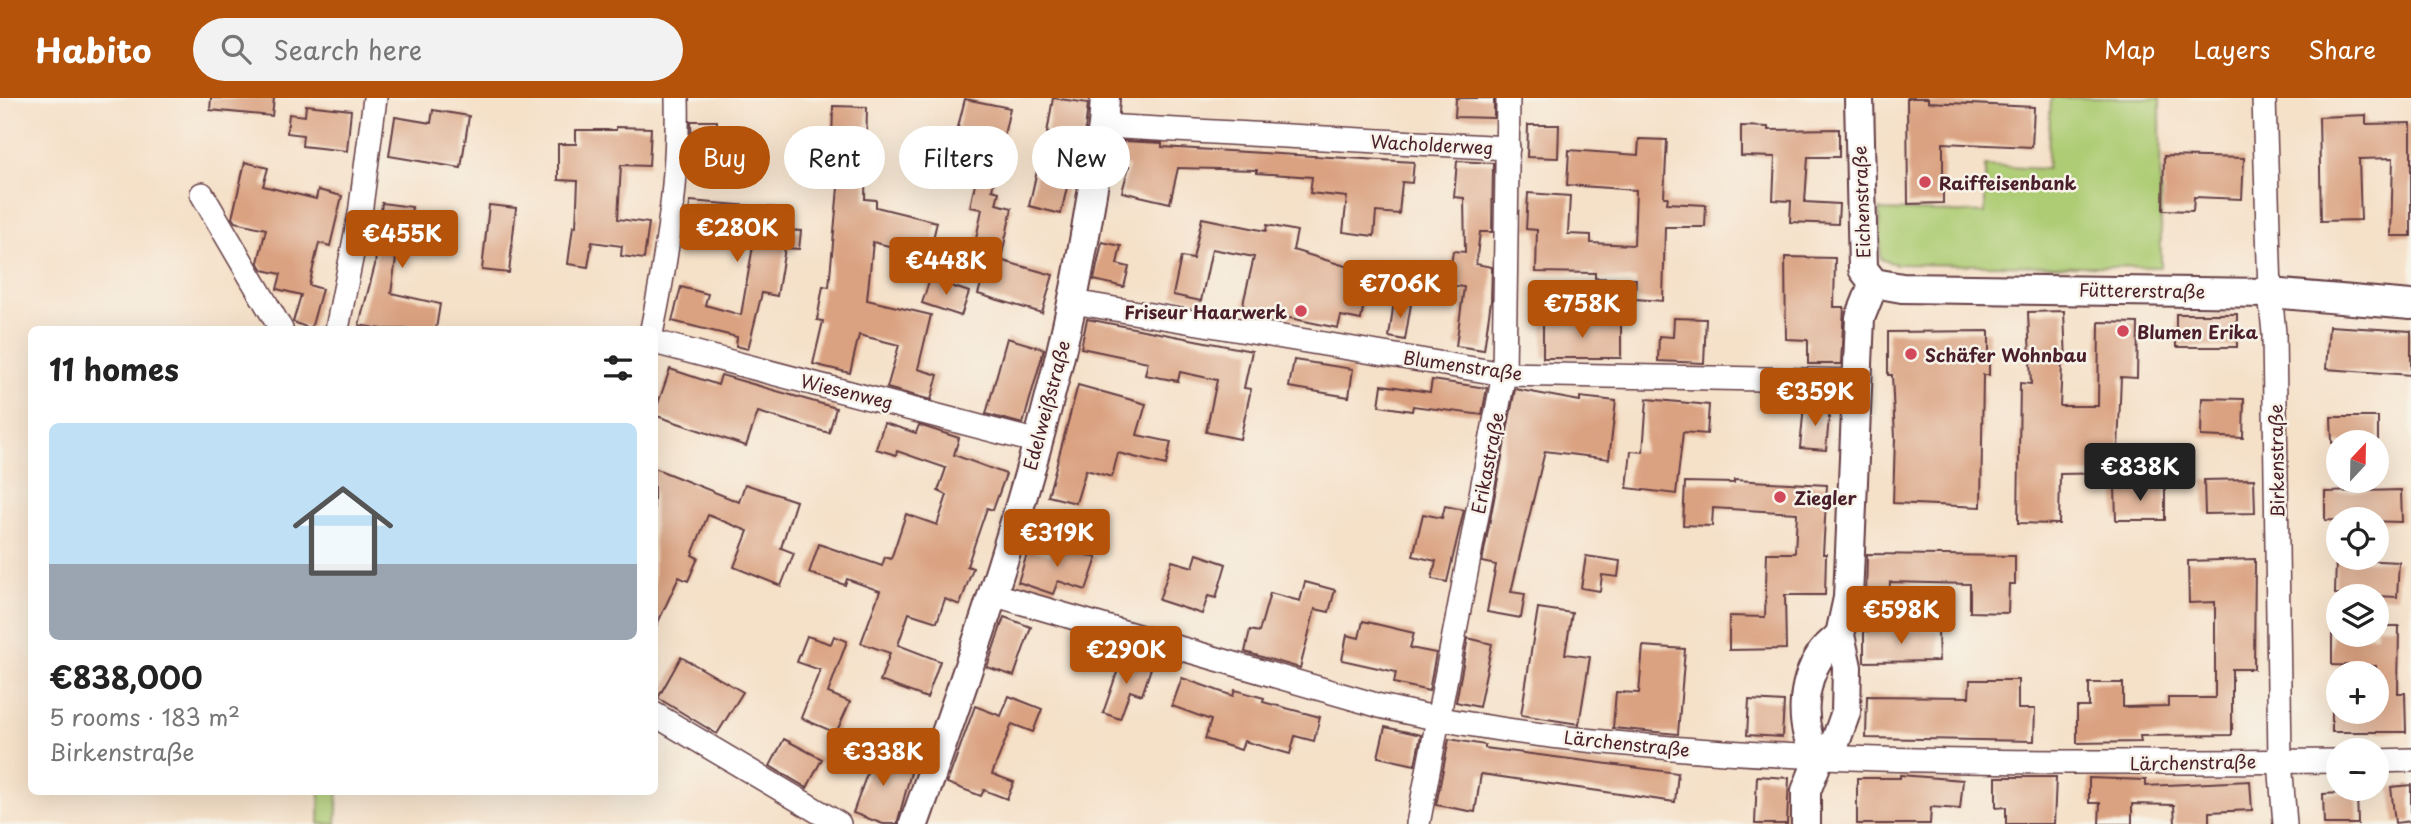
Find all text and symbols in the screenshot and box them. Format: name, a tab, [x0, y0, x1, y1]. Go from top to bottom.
search box	[193, 18, 683, 81]
text: Habito	[35, 24, 151, 74]
icon: search	[217, 30, 255, 68]
text: Search here	[273, 30, 422, 69]
text: Map	[2104, 31, 2155, 67]
text: Layers	[2193, 31, 2270, 67]
text: Share	[2308, 31, 2376, 67]
chip: Buy	[679, 126, 770, 189]
chip: Rent	[784, 126, 885, 189]
chip: Filters	[899, 126, 1018, 189]
chip: New	[1032, 126, 1130, 189]
street label: Wacholderweg	[1370, 127, 1494, 161]
street label: Eichenstraße	[1846, 145, 1876, 259]
place label: Raiffeisenbank	[1939, 169, 2077, 196]
marker: Raiffeisenbank	[1917, 174, 1933, 190]
pin: €280K	[688, 204, 786, 264]
text: €280K	[696, 209, 778, 244]
pin: €455K	[353, 211, 451, 270]
text: €455K	[362, 215, 442, 250]
pin: €448K	[897, 238, 995, 297]
text: €448K	[905, 242, 987, 277]
pin: €706K	[1351, 260, 1449, 320]
text: €706K	[1359, 265, 1441, 300]
street label: Füttererstraße	[2079, 275, 2205, 305]
pin: €758K	[1533, 280, 1631, 340]
text: €758K	[1544, 285, 1620, 320]
place label: Friseur Haarwerk	[1124, 298, 1287, 325]
marker: Friseur Haarwerk	[1293, 303, 1309, 319]
place label: Blumen Erika	[2137, 318, 2258, 345]
marker: Blumen Erika	[2115, 323, 2131, 339]
street label: Edelweißstraße	[1016, 337, 1076, 473]
place label: Schäfer Wohnbau	[1925, 341, 2087, 368]
street label: Blumenstraße	[1402, 343, 1524, 387]
text: 11 homes	[49, 346, 179, 391]
marker: Schäfer Wohnbau	[1903, 346, 1919, 362]
icon: filters	[599, 349, 637, 387]
street label: Wiesenweg	[798, 366, 896, 416]
pin: €359K	[1766, 368, 1864, 428]
text: €359K	[1776, 373, 1854, 408]
street label: Birkenstraße	[2262, 404, 2290, 518]
street label: Erikastraße	[1464, 410, 1510, 516]
north arrow	[2326, 430, 2389, 494]
map controls	[2326, 430, 2389, 801]
pin: €838K	[2091, 444, 2189, 503]
text: €838K	[2100, 448, 2180, 483]
icon: home	[280, 468, 406, 594]
place label: Ziegler	[1794, 484, 1858, 511]
marker: Ziegler	[1772, 489, 1788, 505]
button: locate	[2326, 507, 2389, 570]
pin: €319K	[1008, 510, 1106, 569]
text: €319K	[1020, 514, 1094, 549]
button: layers	[2326, 584, 2389, 647]
pin: €598K	[1852, 587, 1950, 646]
text: €598K	[1862, 591, 1940, 626]
pin: €290K	[1077, 626, 1175, 686]
text: €290K	[1086, 631, 1166, 666]
text: €838,000	[49, 654, 203, 699]
button: +	[2326, 661, 2389, 724]
text: 5 rooms · 183 m²	[49, 699, 240, 734]
street label: Lärchenstraße	[1563, 723, 1691, 763]
pin: €338K	[834, 728, 932, 788]
text: €338K	[843, 733, 923, 768]
text: Birkenstraße	[49, 734, 194, 769]
button: −	[2326, 738, 2389, 801]
street label: Lärchenstraße	[2130, 747, 2256, 777]

